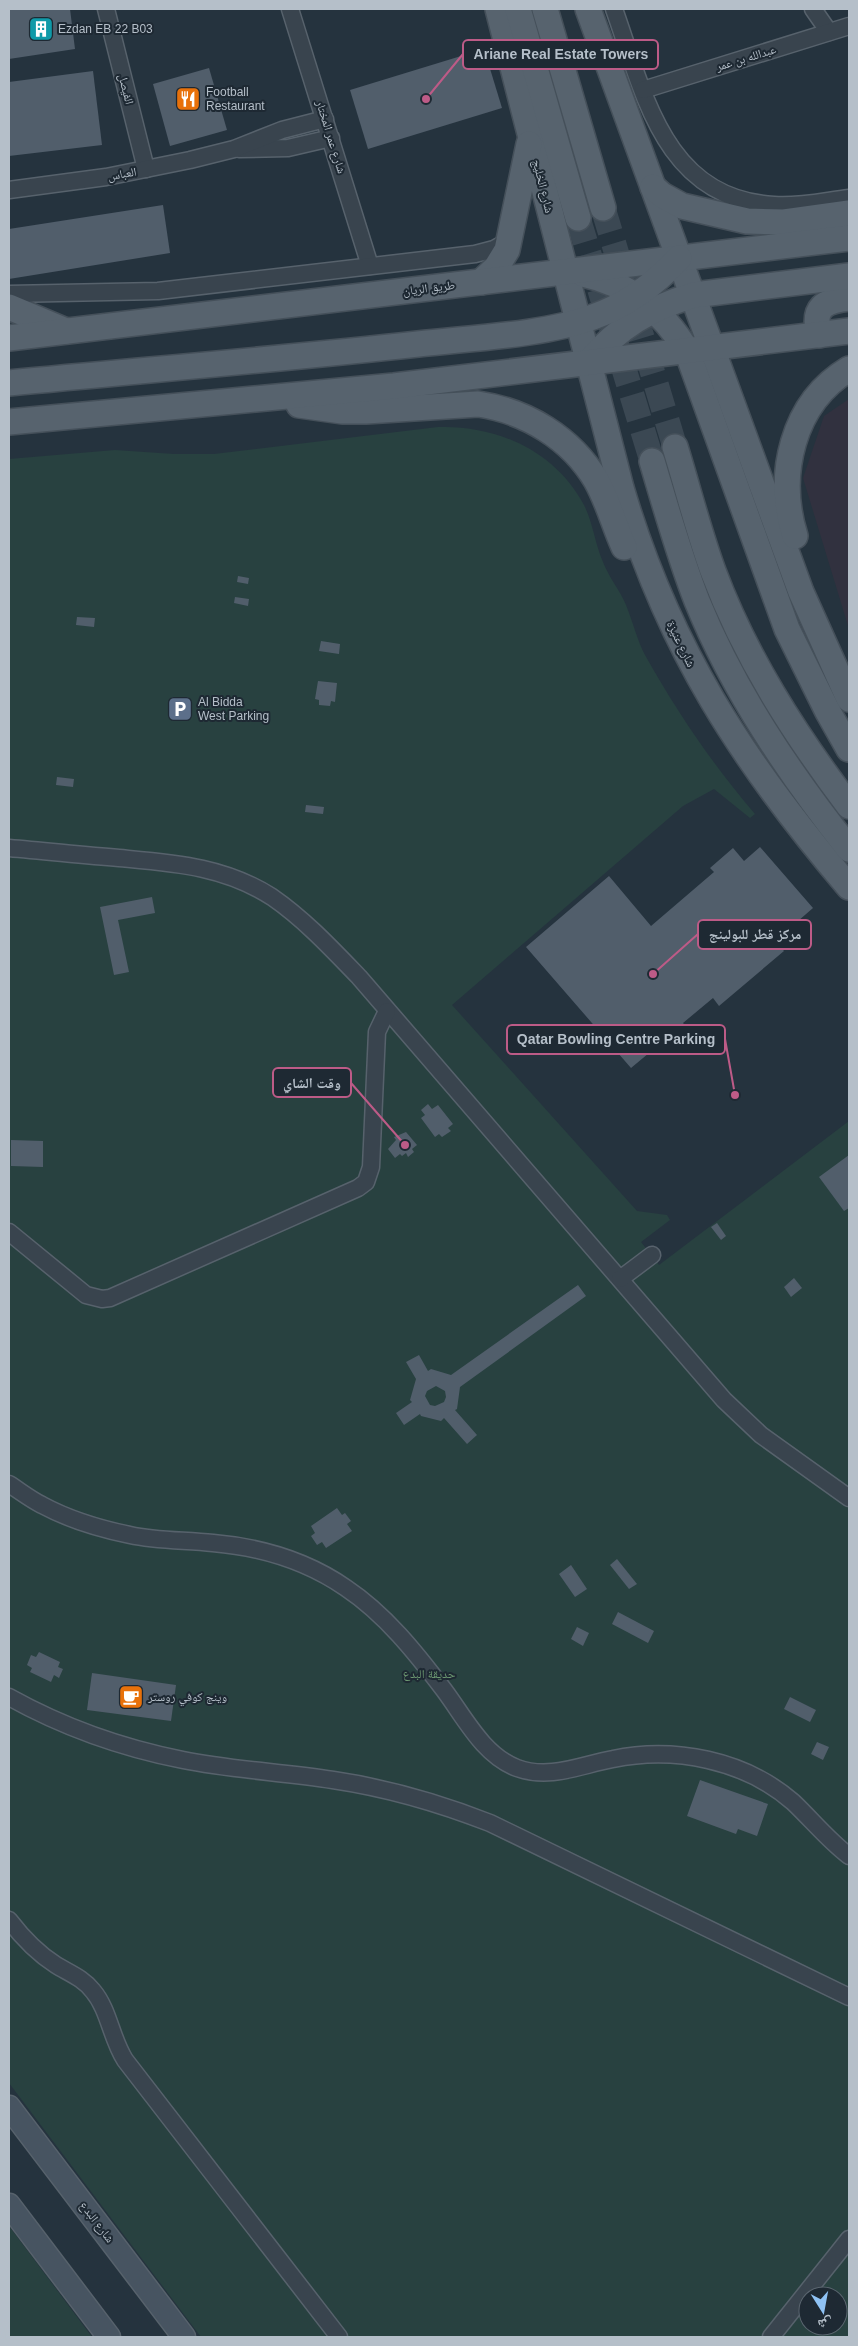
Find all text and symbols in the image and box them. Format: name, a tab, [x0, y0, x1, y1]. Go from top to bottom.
building icon: Ezdan EB 22 B03	[28, 16, 54, 42]
place label: Ezdan EB 22 B03	[58, 22, 153, 36]
callout: Ariane Real Estate Towers	[463, 40, 658, 69]
street label: عبدالله بن عمر	[713, 42, 778, 74]
text: Ariane Real Estate Towers	[474, 46, 649, 62]
street label: الفيصل	[115, 72, 137, 106]
place label: Football Restaurant	[206, 85, 265, 113]
restaurant icon: Football Restaurant	[175, 86, 201, 112]
street label: شارع عمر المختار	[312, 98, 349, 176]
street label: شارع الخليج	[529, 158, 556, 215]
street label: العباس	[106, 165, 138, 184]
street label: طريق الريان	[402, 278, 456, 298]
street label: شارع عنيزة	[663, 619, 698, 670]
place label: Al Bidda West Parking	[198, 695, 269, 723]
parking icon: Al Bidda West Parking	[167, 696, 193, 722]
callout: مركز قطر للبولينج	[698, 920, 811, 949]
text: مركز قطر للبولينج	[709, 926, 801, 943]
callout: Qatar Bowling Centre Parking	[507, 1025, 725, 1054]
text: Qatar Bowling Centre Parking	[517, 1031, 715, 1047]
callout: وقت الشاي	[273, 1068, 351, 1097]
text: وقت الشاي	[283, 1075, 341, 1094]
park label: حديقة البدع	[403, 1667, 456, 1682]
cafe icon: وينج كوفي روستر	[118, 1684, 144, 1710]
place label: وينج كوفي روستر	[147, 1690, 227, 1707]
street label: شارع البدع	[76, 2199, 117, 2246]
north arrow	[798, 2286, 848, 2336]
text: ش	[816, 2314, 834, 2333]

